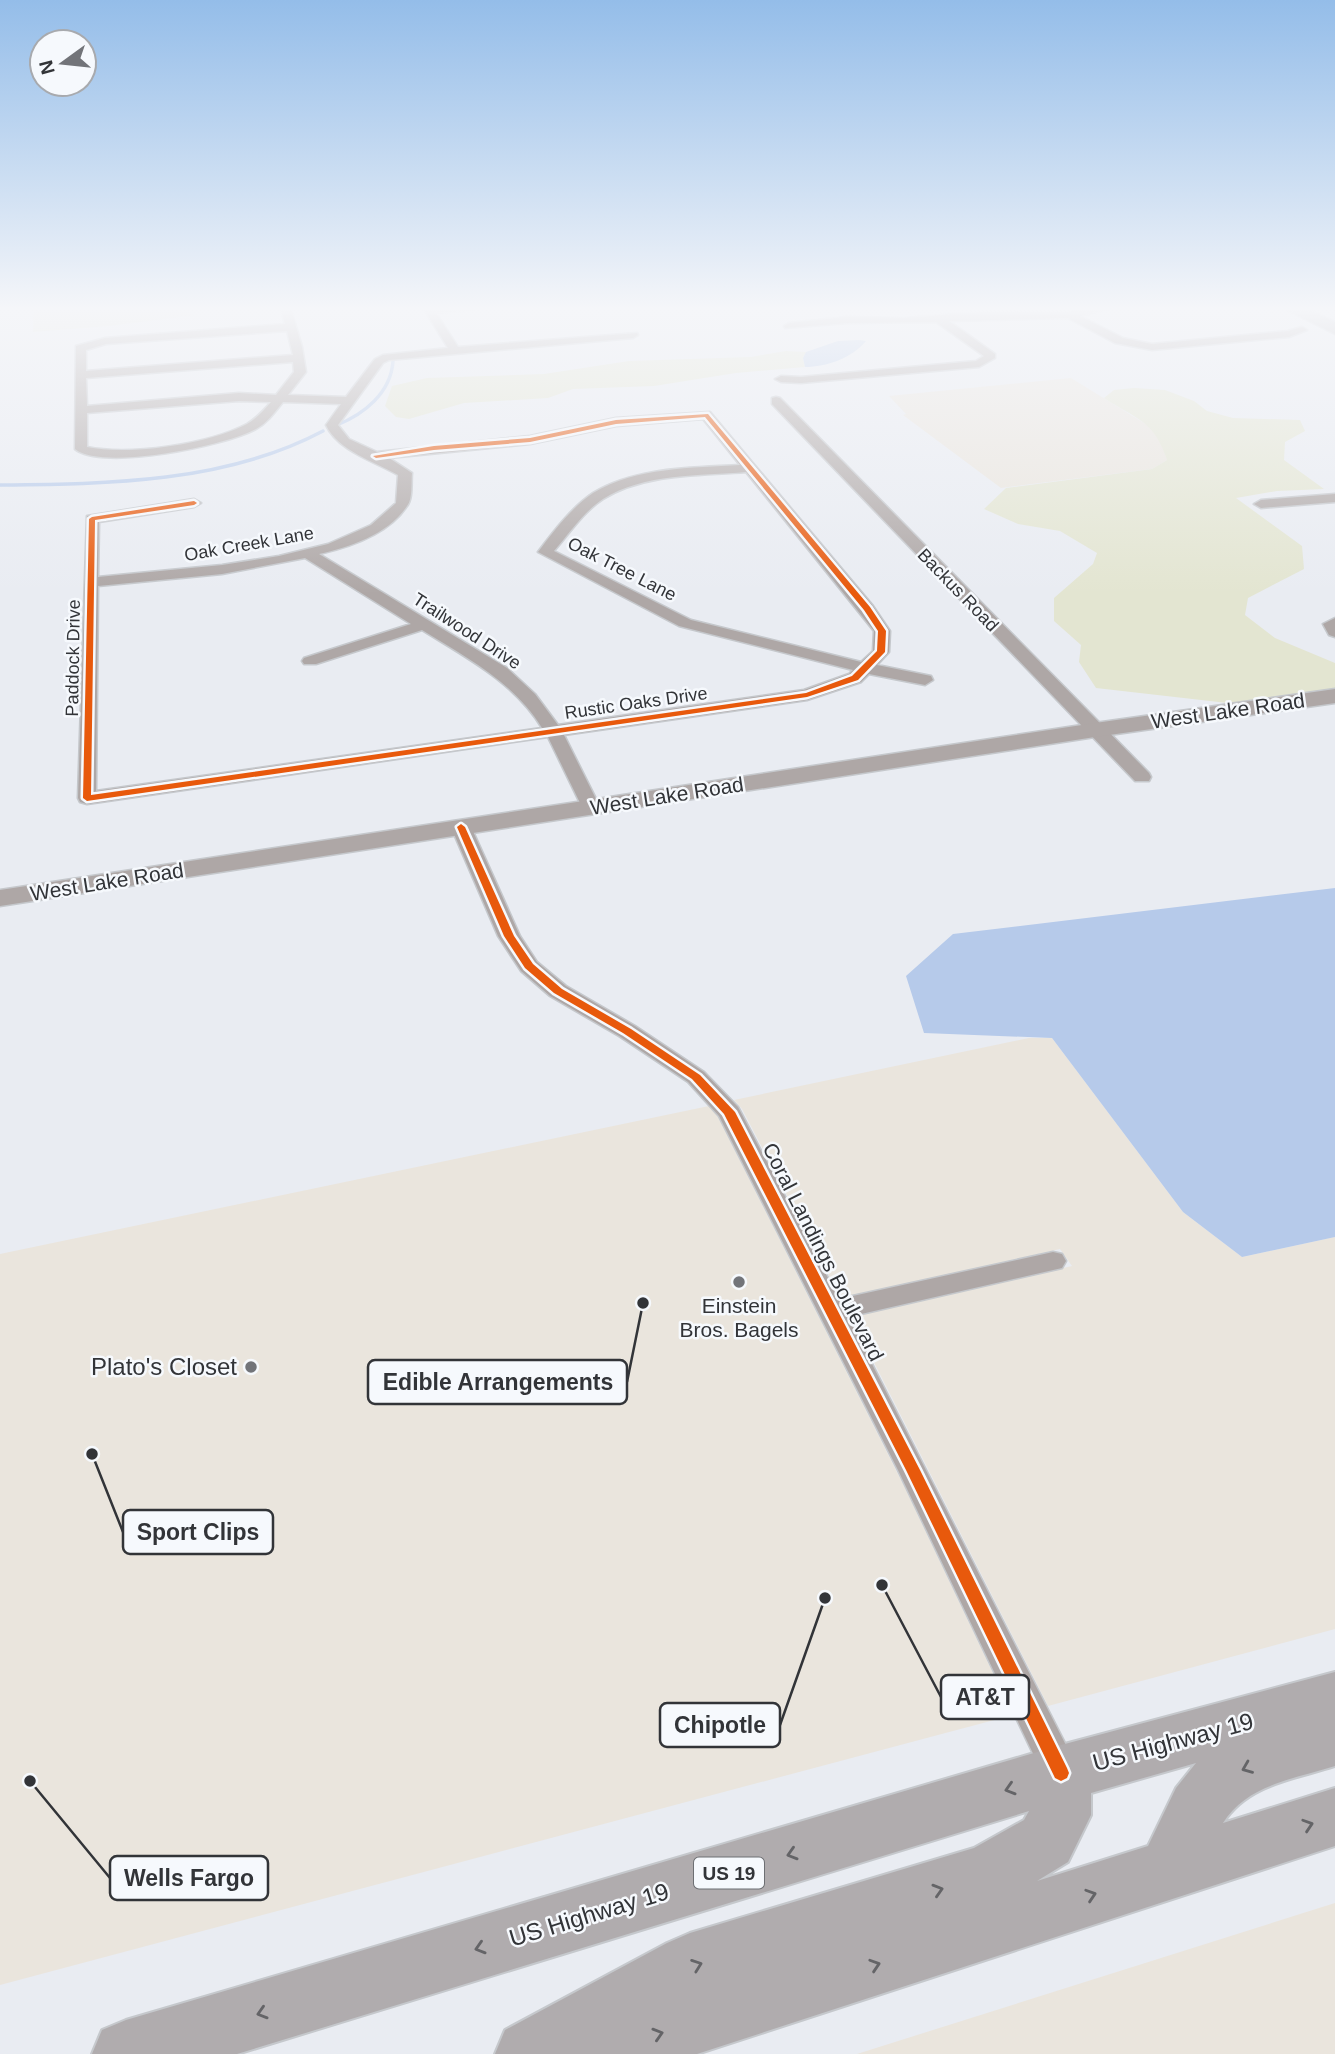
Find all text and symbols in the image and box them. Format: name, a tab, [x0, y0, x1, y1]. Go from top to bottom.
north arrow	[28, 28, 98, 98]
text: N	[35, 58, 59, 77]
street label: Oak Creek Lane	[183, 523, 315, 565]
street label: Oak Tree Lane	[564, 533, 680, 605]
street label: Backus Road	[914, 545, 1002, 635]
street label: Trailwood Drive	[409, 589, 525, 673]
street label: Paddock Drive	[62, 599, 84, 717]
street label: Rustic Oaks Drive	[563, 683, 709, 723]
street label: West Lake Road	[1150, 688, 1306, 733]
street label: West Lake Road	[589, 772, 745, 819]
street label: West Lake Road	[29, 858, 185, 905]
street label: Coral Landings Boulevard	[758, 1139, 889, 1365]
marker: Einstein Bros. Bagels	[731, 1274, 747, 1290]
place label: Einstein Bros. Bagels	[679, 1294, 799, 1341]
place label: Plato's Closet	[91, 1353, 237, 1380]
marker: Plato's Closet	[243, 1359, 259, 1375]
callout: Edible Arrangements	[368, 1360, 627, 1404]
text: Edible Arrangements	[383, 1369, 613, 1395]
callout: Sport Clips	[123, 1510, 273, 1554]
text: Sport Clips	[137, 1519, 259, 1545]
callout: AT&T	[941, 1675, 1029, 1719]
text: AT&T	[955, 1684, 1015, 1710]
callout: Chipotle	[660, 1703, 780, 1747]
street label: US Highway 19	[1089, 1707, 1256, 1776]
text: Chipotle	[674, 1712, 766, 1738]
one-way arrow	[1242, 1760, 1254, 1774]
one-way arrow	[1004, 1780, 1016, 1795]
one-way arrow	[1301, 1819, 1313, 1834]
one-way arrow	[786, 1846, 799, 1860]
callout: Wells Fargo	[110, 1856, 268, 1900]
road number: US 19	[694, 1857, 764, 1888]
text: Wells Fargo	[124, 1865, 254, 1891]
street label: US Highway 19	[506, 1877, 672, 1952]
one-way arrow	[931, 1884, 943, 1899]
one-way arrow	[1084, 1889, 1097, 1903]
one-way arrow	[474, 1939, 486, 1954]
one-way arrow	[691, 1959, 703, 1973]
one-way arrow	[868, 1959, 880, 1973]
one-way arrow	[256, 2005, 268, 2020]
one-way arrow	[651, 2027, 663, 2042]

